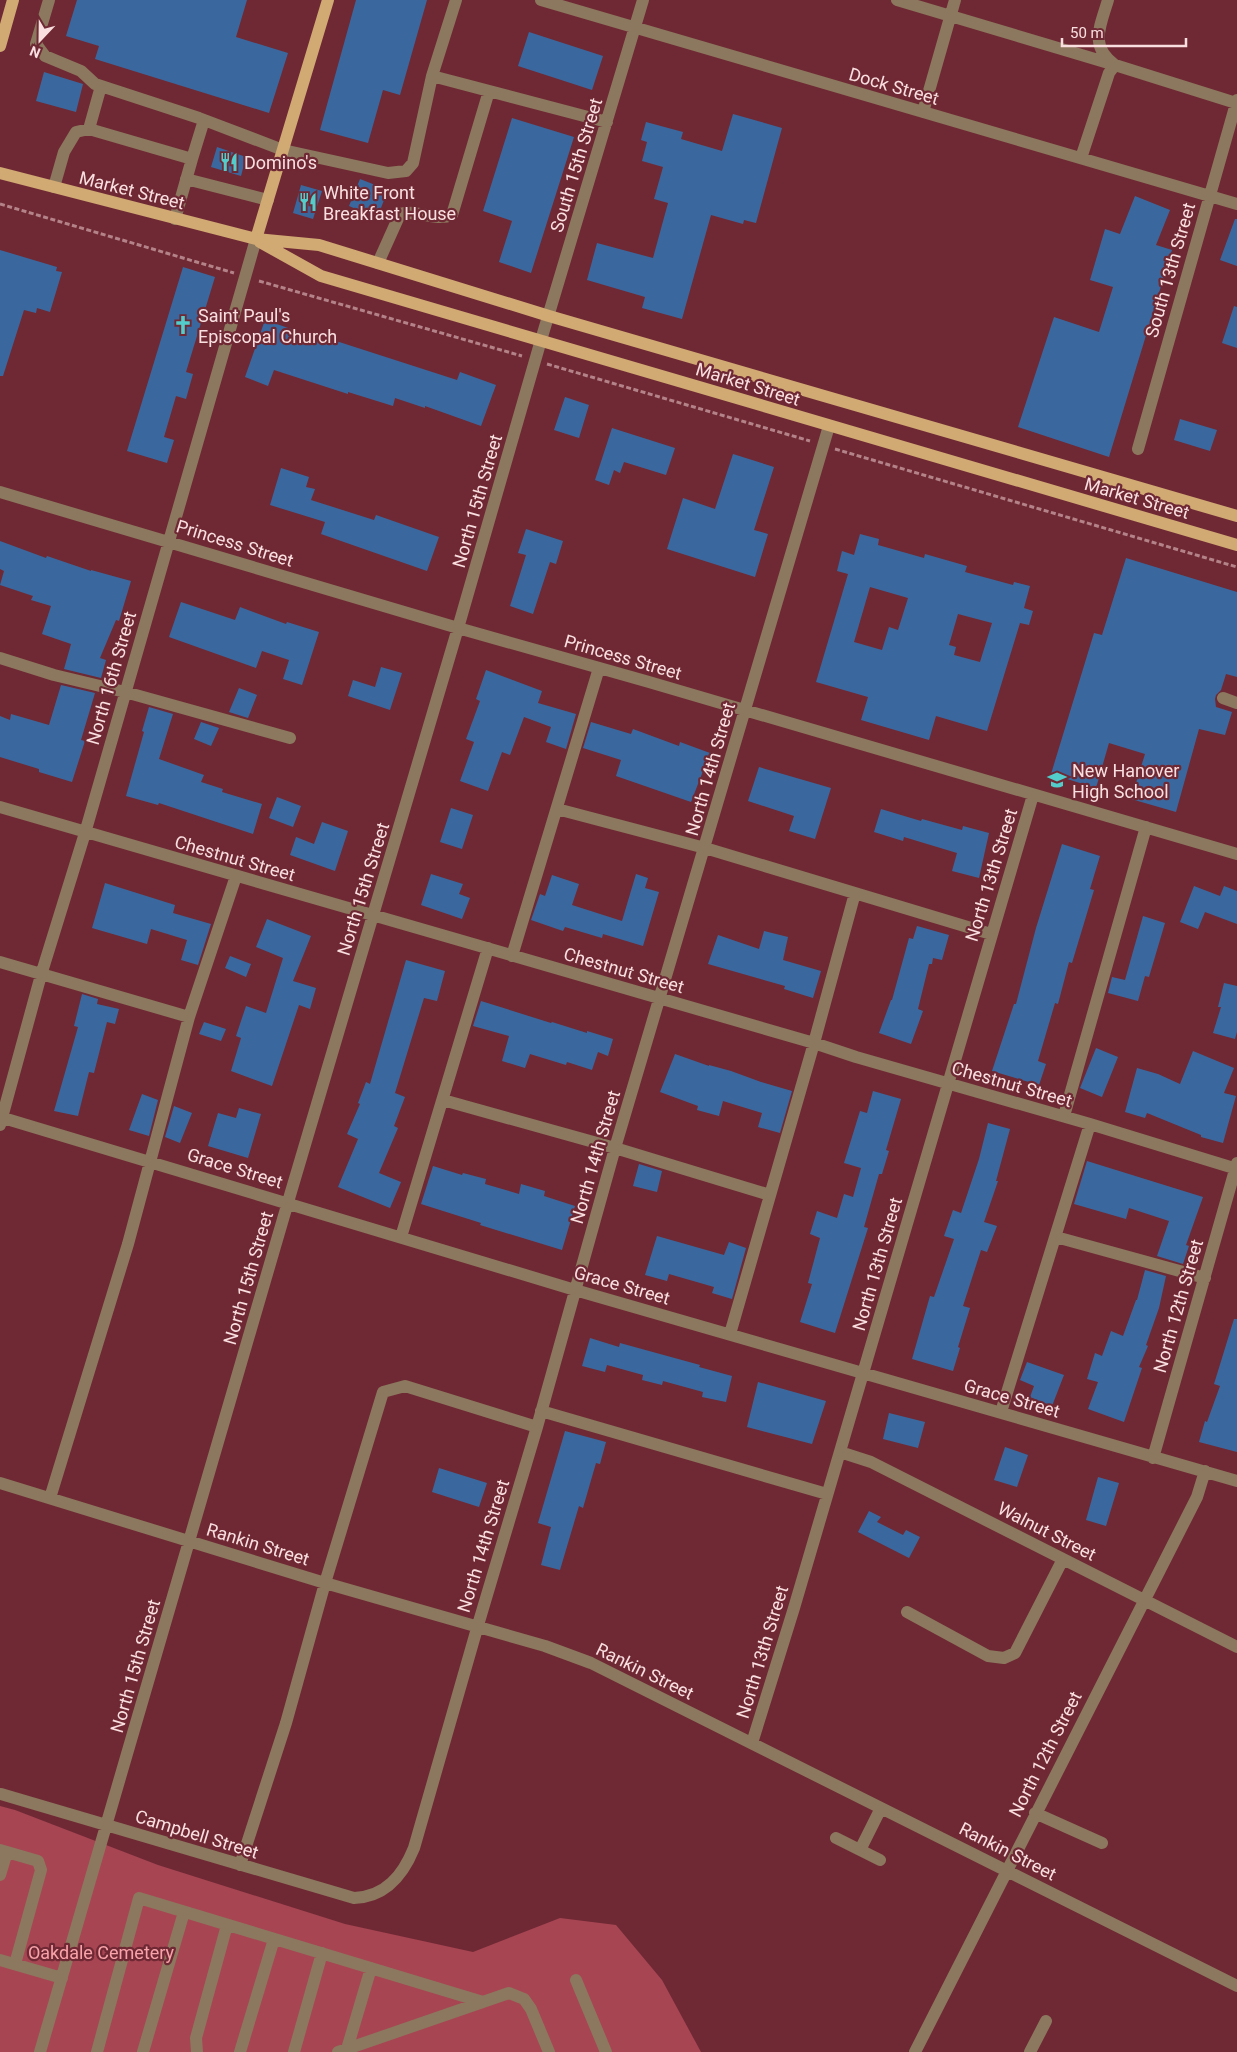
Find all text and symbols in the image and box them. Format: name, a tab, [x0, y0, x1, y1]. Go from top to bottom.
north arrow	[15, 15, 65, 65]
scale bar	[1062, 15, 1186, 47]
text: 50 m	[1070, 24, 1104, 42]
text: N	[28, 43, 43, 61]
street label: Dock Street	[847, 63, 941, 109]
street label: South 15th Street	[546, 95, 606, 235]
restaurant icon: Domino's	[218, 151, 240, 173]
place label: Domino's	[244, 152, 317, 173]
street label: Market Street	[77, 167, 187, 213]
place label: White Front Breakfast House	[323, 182, 456, 224]
restaurant icon: White Front Breakfast House	[297, 191, 319, 213]
street label: South 13th Street	[1141, 200, 1199, 340]
place label: Saint Paul's Episcopal Church	[198, 305, 337, 347]
church icon: Saint Paul's Episcopal Church	[172, 314, 194, 336]
street label: Market Street	[693, 358, 803, 410]
street label: North 15th Street	[448, 432, 506, 570]
street label: Market Street	[1082, 473, 1192, 523]
street label: Princess Street	[174, 515, 296, 571]
street label: North 16th Street	[82, 609, 140, 747]
street label: Princess Street	[562, 630, 684, 684]
street label: North 14th Street	[681, 700, 739, 838]
place label: New Hanover High School	[1072, 760, 1179, 802]
school or university icon: New Hanover High School	[1046, 769, 1068, 791]
street label: North 13th Street	[961, 806, 1021, 944]
street label: North 15th Street	[333, 820, 393, 958]
street label: Chestnut Street	[172, 831, 298, 885]
street label: Chestnut Street	[561, 943, 687, 997]
street label: Chestnut Street	[949, 1057, 1075, 1111]
street label: North 14th Street	[566, 1088, 624, 1226]
street label: Grace Street	[185, 1144, 285, 1193]
street label: North 13th Street	[848, 1195, 906, 1333]
street label: North 15th Street	[219, 1209, 277, 1347]
street label: North 12th Street	[1149, 1237, 1207, 1375]
street label: Grace Street	[572, 1261, 672, 1309]
street label: Grace Street	[962, 1374, 1062, 1422]
street label: North 14th Street	[453, 1477, 513, 1615]
street label: Walnut Street	[994, 1497, 1100, 1565]
street label: Rankin Street	[204, 1518, 312, 1570]
street label: North 13th Street	[732, 1583, 792, 1721]
street label: North 15th Street	[106, 1597, 164, 1735]
street label: Rankin Street	[593, 1638, 697, 1704]
street label: North 12th Street	[1004, 1688, 1086, 1820]
street label: Campbell Street	[133, 1805, 261, 1863]
street label: Rankin Street	[956, 1818, 1060, 1885]
park label: Oakdale Cemetery	[28, 1942, 175, 1963]

